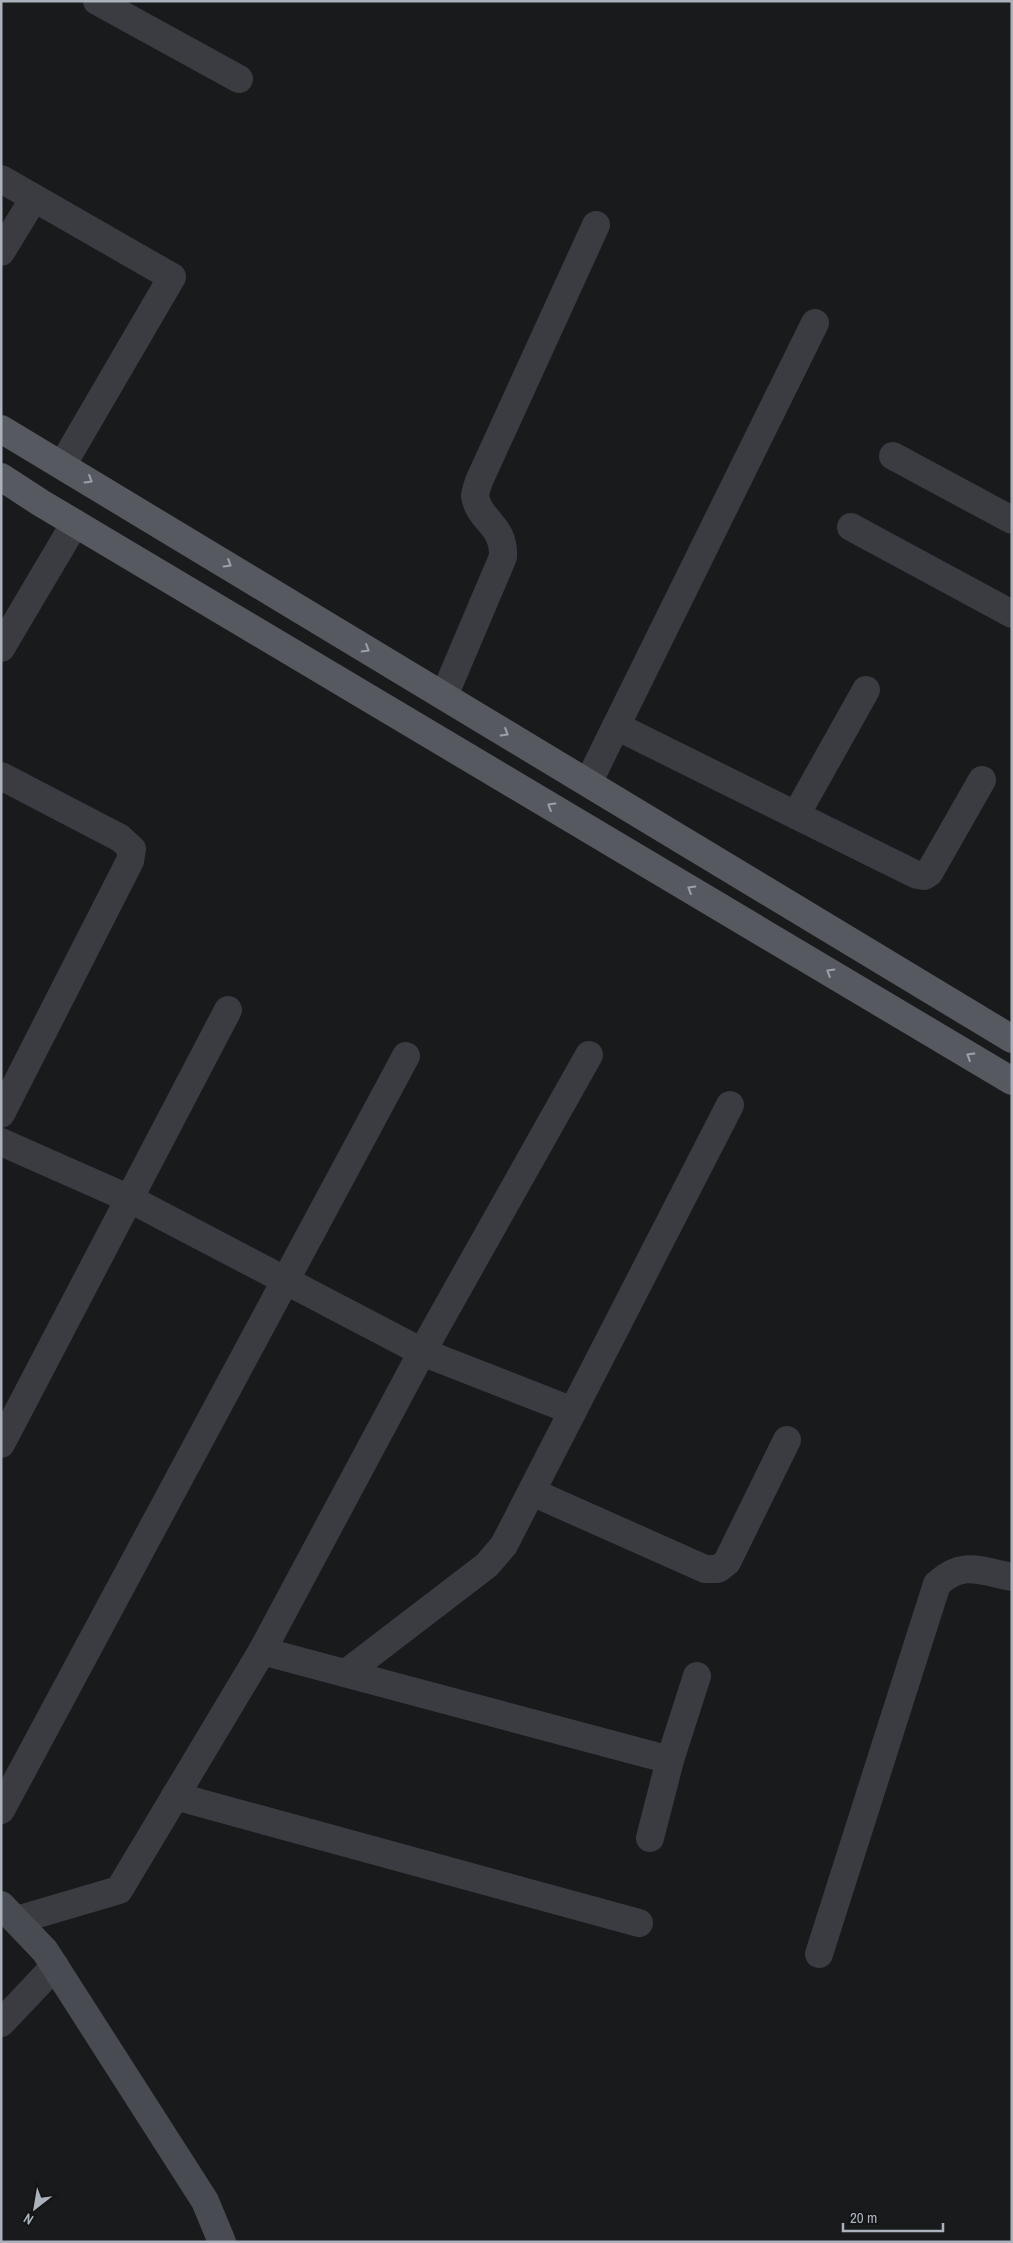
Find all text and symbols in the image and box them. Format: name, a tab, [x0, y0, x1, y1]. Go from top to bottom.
one-way arrow	[83, 473, 92, 483]
one-way arrow	[222, 558, 231, 568]
one-way arrow	[361, 642, 370, 652]
one-way arrow	[500, 726, 509, 736]
one-way arrow	[547, 803, 556, 813]
one-way arrow	[687, 886, 696, 896]
one-way arrow	[827, 969, 836, 979]
one-way arrow	[966, 1052, 975, 1062]
north arrow	[10, 2183, 60, 2233]
scale bar	[843, 2200, 943, 2232]
text: 20 m	[850, 2207, 877, 2228]
text: N	[20, 2209, 36, 2229]

